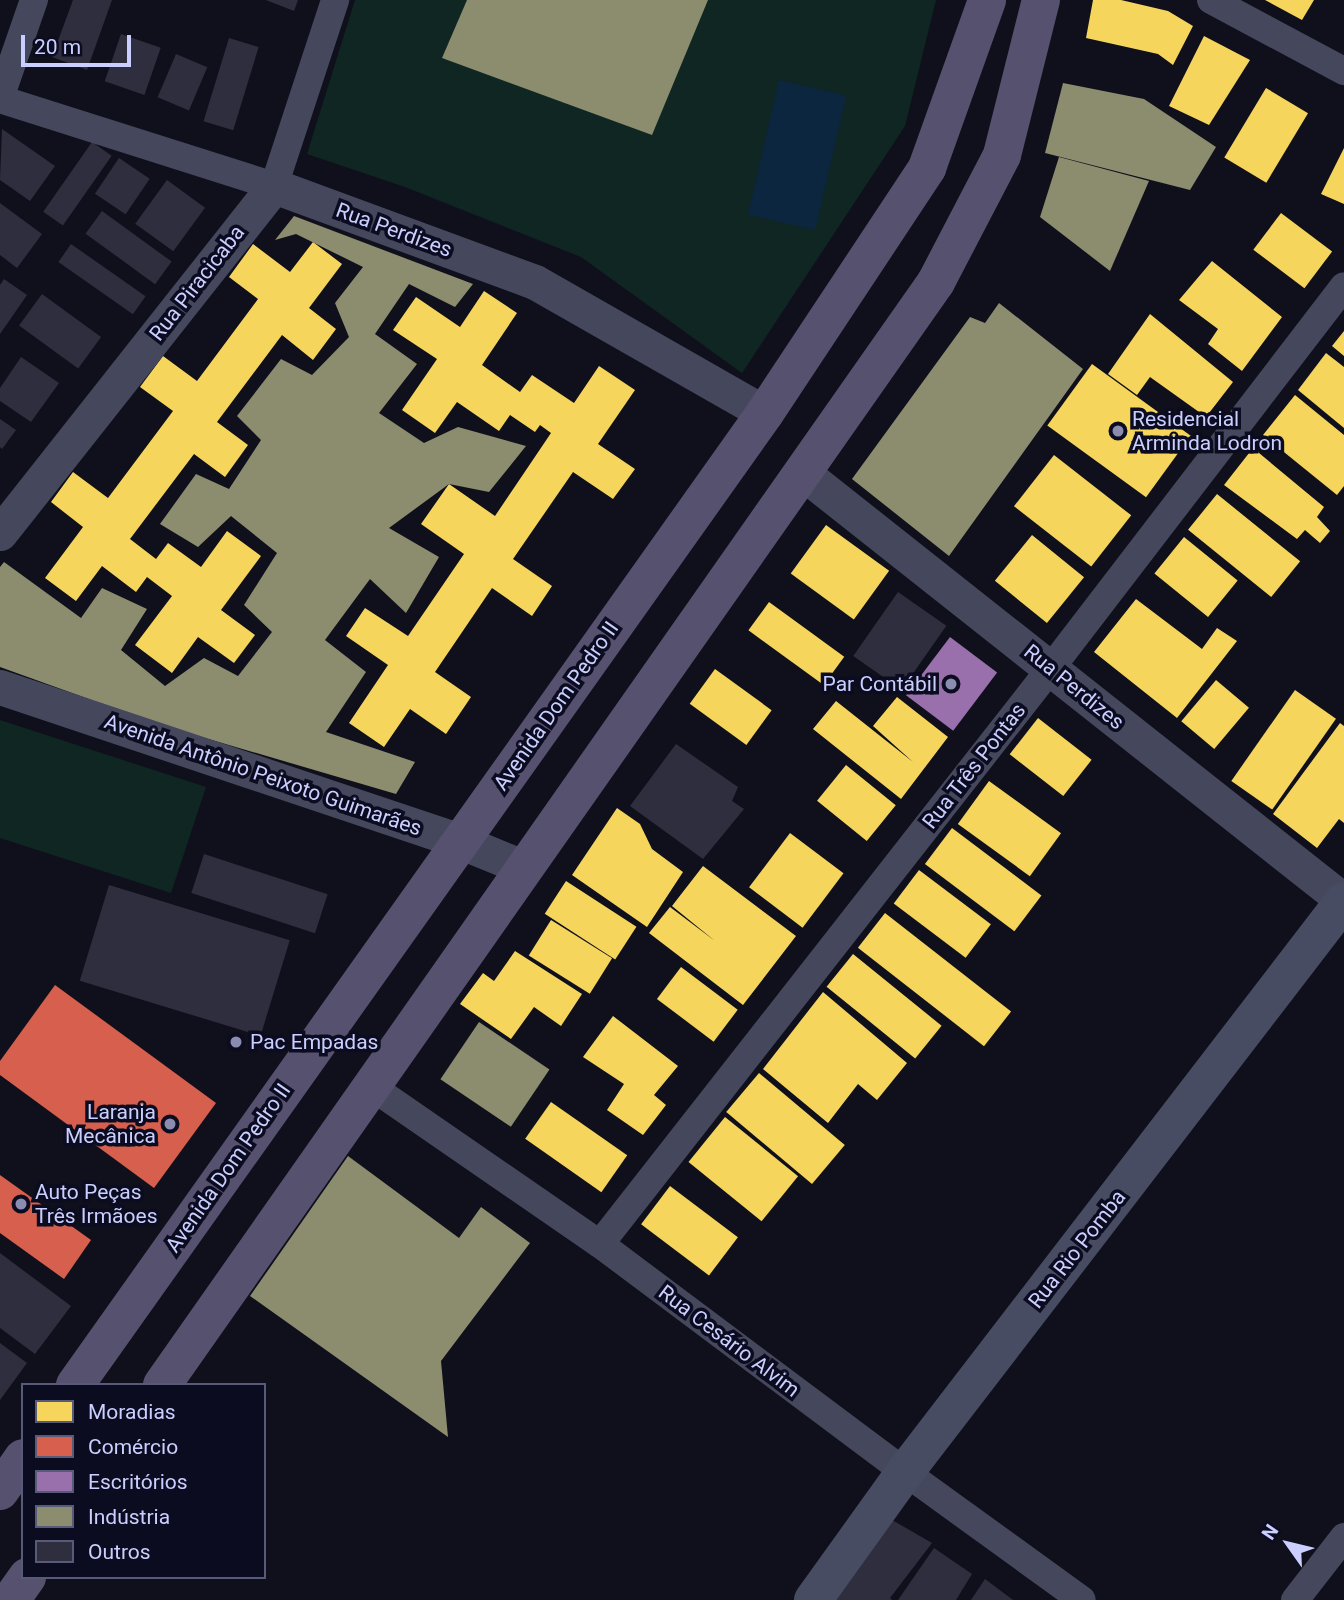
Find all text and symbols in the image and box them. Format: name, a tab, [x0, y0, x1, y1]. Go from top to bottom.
scale bar	[24, 21, 135, 65]
text: 20 m	[34, 35, 81, 59]
street label: Rua Perdizes	[333, 197, 455, 263]
street label: Rua Piracicaba	[144, 220, 250, 346]
place label: Residencial Arminda Lodron	[1132, 406, 1282, 456]
marker: Residencial Arminda Lodron	[1110, 423, 1126, 439]
street label: Avenida Dom Pedro II	[488, 617, 624, 795]
street label: Rua Perdizes	[1019, 639, 1129, 735]
place label: Par Contábil	[823, 671, 937, 697]
marker: Par Contábil	[943, 676, 959, 692]
street label: Rua Três Pontas	[917, 698, 1031, 834]
street label: Avenida Antônio Peixoto Guimarães	[101, 709, 425, 841]
place label: Pac Empadas	[250, 1029, 378, 1055]
marker: Pac Empadas	[228, 1034, 244, 1050]
street label: Avenida Dom Pedro II	[160, 1079, 296, 1257]
place label: Laranja Mecânica	[65, 1099, 156, 1149]
marker: Laranja Mecânica	[162, 1116, 178, 1132]
place label: Auto Peças Três Irmãoes	[35, 1179, 157, 1229]
street label: Rua Rio Pomba	[1023, 1185, 1131, 1313]
marker: Auto Peças Três Irmãoes	[13, 1196, 29, 1212]
street label: Rua Cesário Alvim	[653, 1280, 805, 1402]
legend	[21, 1383, 266, 1579]
text: Moradias	[88, 1400, 176, 1424]
text: Comércio	[88, 1435, 178, 1459]
text: Escritórios	[88, 1470, 188, 1494]
text: Indústria	[88, 1505, 170, 1529]
north arrow	[1253, 1509, 1323, 1579]
text: N	[1257, 1520, 1283, 1544]
text: Outros	[88, 1540, 151, 1564]

